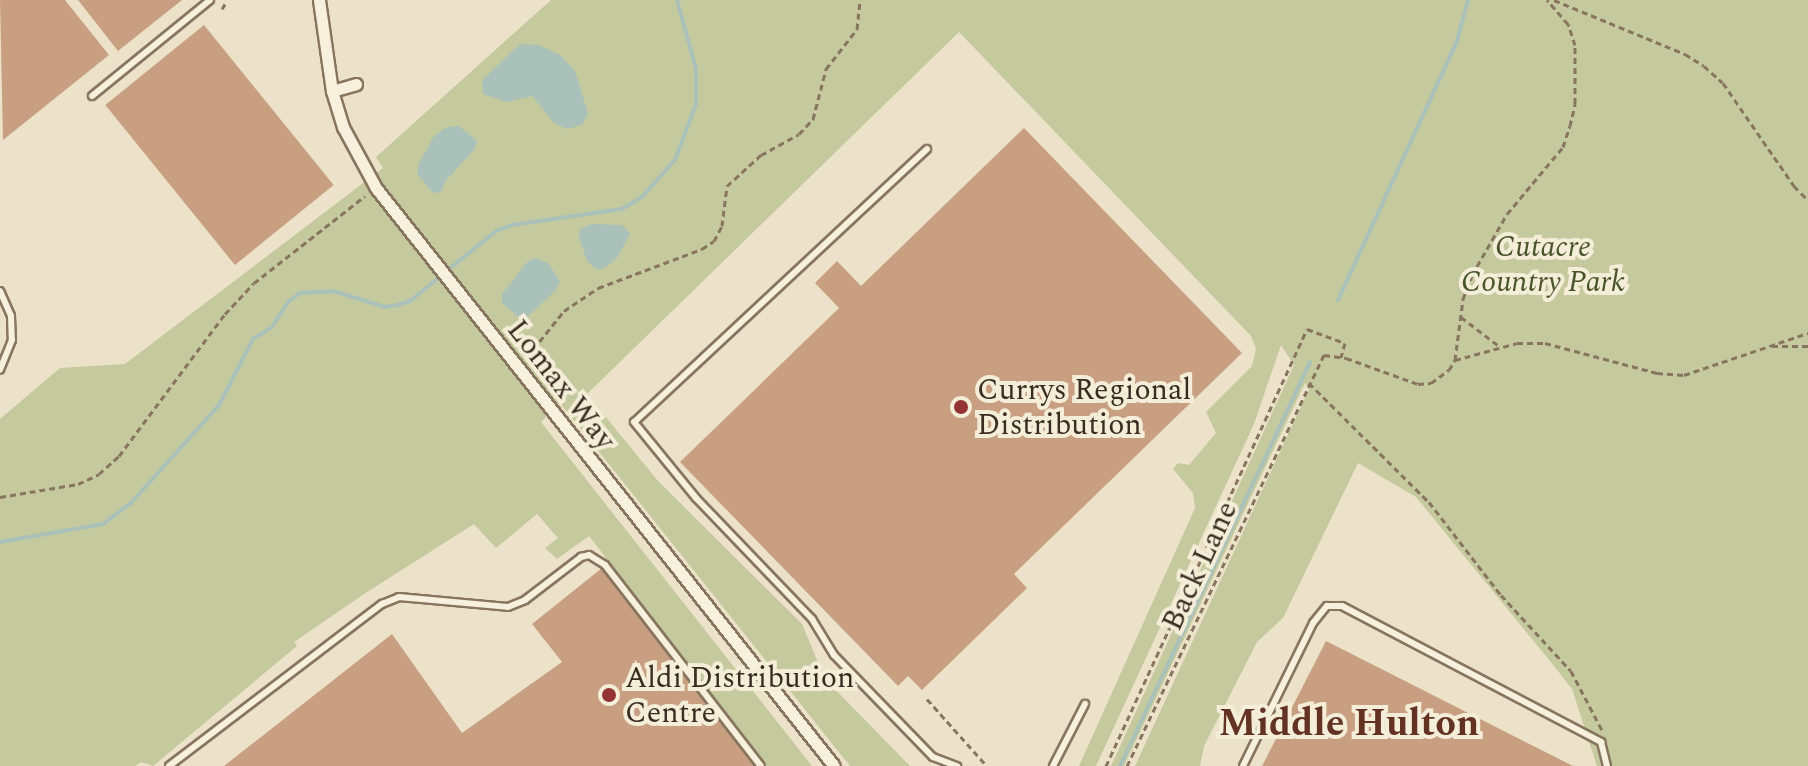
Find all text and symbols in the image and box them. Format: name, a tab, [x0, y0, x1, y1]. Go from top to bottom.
park label: Cutacre Country Park	[1461, 229, 1625, 300]
street label: Lomax Way	[499, 313, 623, 457]
place label: Currys Regional Distribution	[977, 372, 1191, 442]
marker: Currys Regional Distribution	[952, 398, 970, 416]
street label: Back Lane	[1154, 496, 1246, 636]
place label: Aldi Distribution Centre	[625, 660, 854, 730]
marker: Aldi Distribution Centre	[600, 686, 618, 704]
district label: Middle Hulton	[1219, 702, 1479, 748]

